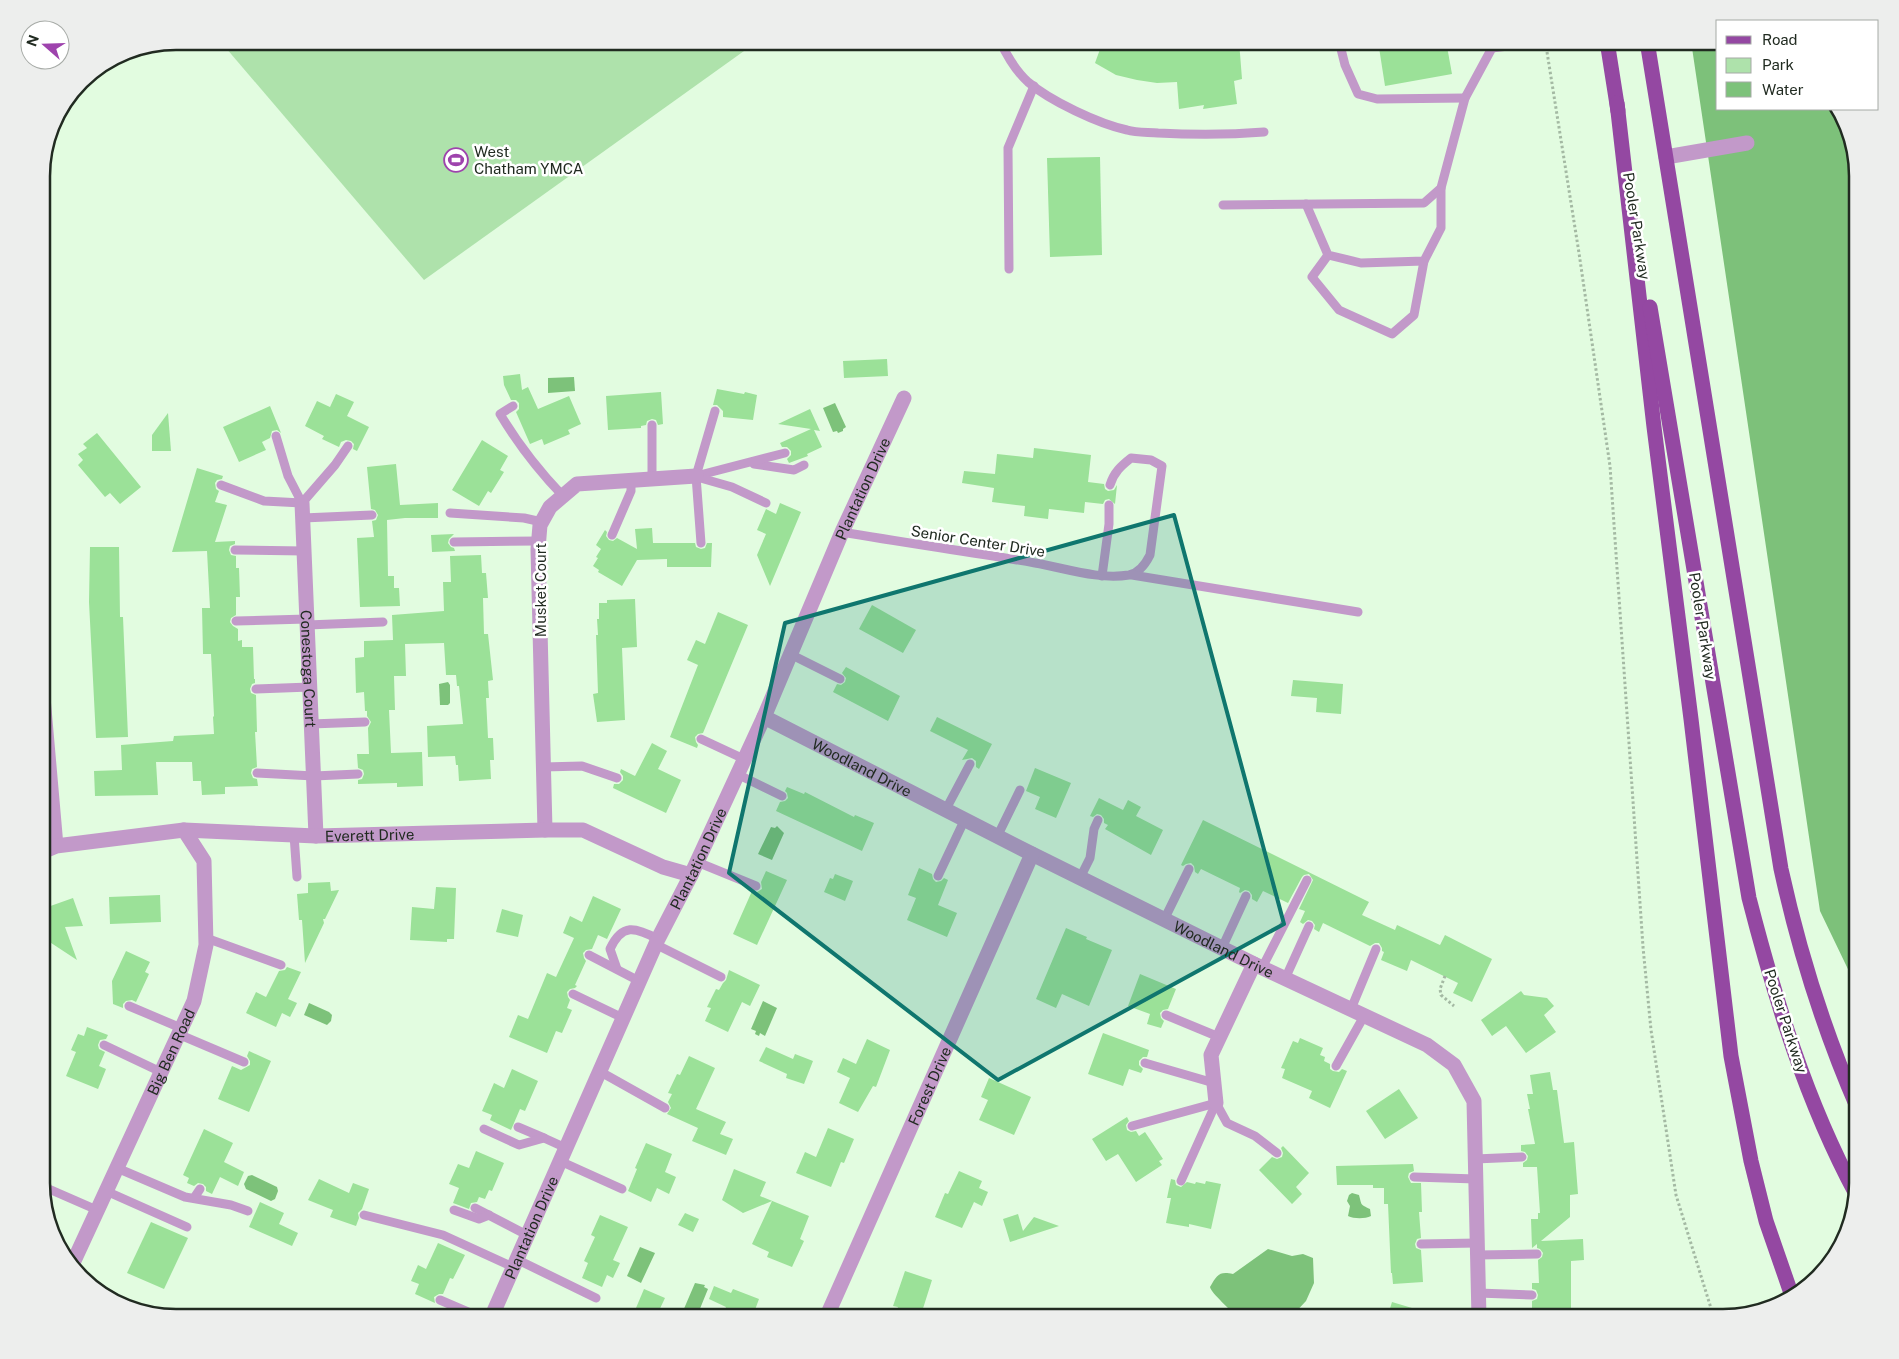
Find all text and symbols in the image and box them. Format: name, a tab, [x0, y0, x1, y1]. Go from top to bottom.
north arrow	[20, 20, 70, 70]
legend	[1716, 20, 1879, 110]
text: Road	[1762, 31, 1798, 48]
text: N	[23, 33, 42, 48]
text: Park	[1762, 56, 1794, 73]
text: Water	[1762, 81, 1804, 98]
place label: West Chatham YMCA	[474, 143, 584, 177]
sports icon: West Chatham YMCA	[443, 147, 469, 173]
street label: Pooler Parkway	[1620, 171, 1654, 281]
street label: Plantation Drive	[831, 435, 893, 542]
street label: Senior Center Drive	[910, 522, 1046, 560]
street label: Musket Court	[532, 543, 549, 637]
street label: Pooler Parkway	[1686, 571, 1720, 681]
street label: Conestoga Court	[298, 610, 320, 728]
street label: Woodland Drive	[809, 735, 915, 800]
street label: Plantation Drive	[666, 805, 729, 912]
street label: Everett Drive	[325, 825, 415, 844]
street label: Woodland Drive	[1171, 917, 1277, 981]
street label: Pooler Parkway	[1761, 967, 1811, 1075]
street label: Big Ben Road	[143, 1006, 198, 1098]
street label: Forest Drive	[904, 1044, 954, 1128]
street label: Plantation Drive	[501, 1173, 561, 1282]

